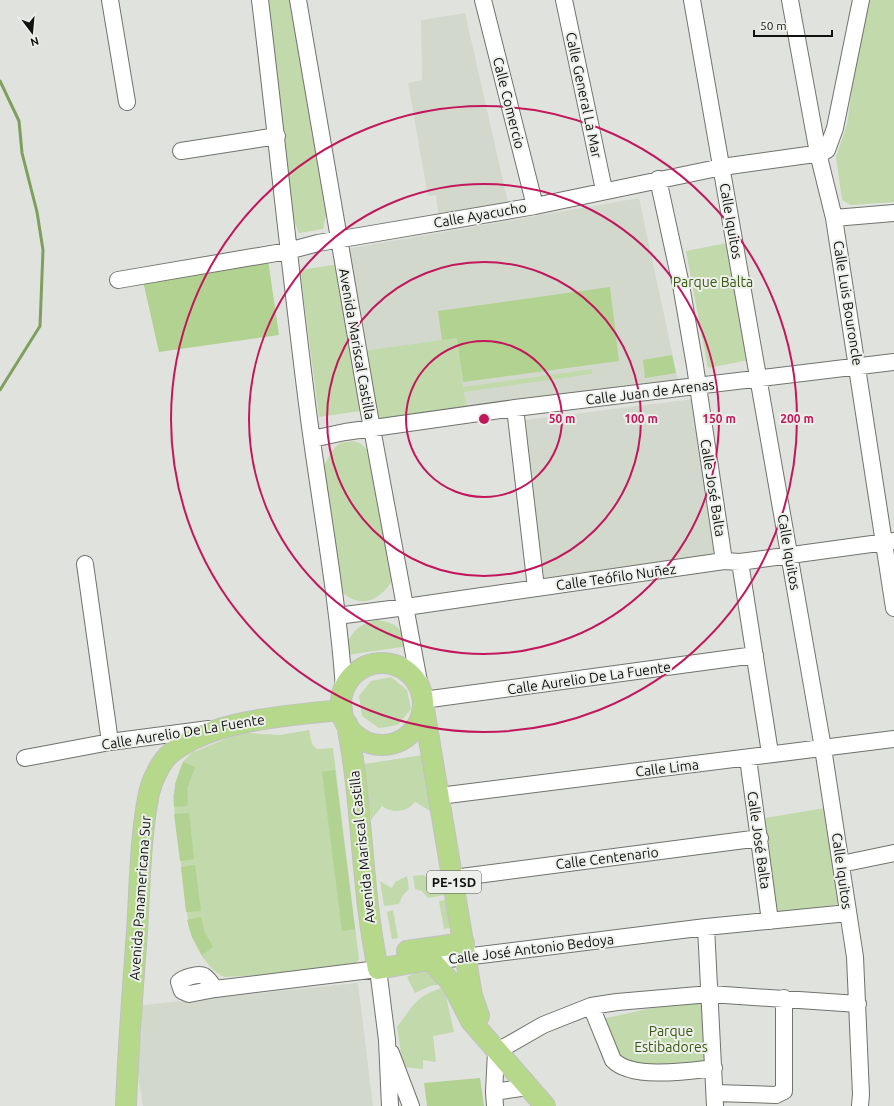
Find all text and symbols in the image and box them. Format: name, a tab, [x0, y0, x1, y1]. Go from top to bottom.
north arrow	[12, 12, 52, 52]
scale bar	[754, 12, 832, 38]
text: 50 m	[760, 19, 787, 32]
street label: Calle General La Mar	[563, 31, 605, 160]
text: N	[29, 35, 40, 49]
street label: Calle Comercio	[490, 55, 528, 151]
street label: Calle Iquitos	[716, 182, 746, 260]
street label: Calle Ayacucho	[432, 199, 528, 231]
street label: Calle Luis Bouroncle	[830, 239, 866, 367]
street label: Avenida Mariscal Castilla	[336, 267, 378, 421]
park label: Parque Balta	[673, 274, 753, 290]
street label: Calle Juan de Arenas	[585, 376, 715, 408]
centre of rings	[477, 412, 491, 426]
text: 50 m	[549, 412, 575, 425]
text: 100 m	[624, 412, 658, 425]
text: 150 m	[702, 412, 736, 425]
text: 200 m	[780, 412, 814, 425]
street label: Calle José Balta	[697, 438, 729, 538]
street label: Calle Iquitos	[774, 513, 804, 591]
street label: Calle Teófilo Nuñez	[555, 561, 677, 593]
street label: Calle Aurelio De La Fuente	[506, 659, 672, 697]
street label: Calle Aurelio De La Fuente	[100, 711, 266, 753]
street label: Calle Lima	[634, 756, 700, 780]
street label: Avenida Mariscal Castilla	[346, 770, 378, 924]
street label: Calle José Balta	[744, 790, 774, 890]
street label: Avenida Panamericana Sur	[126, 814, 154, 981]
street label: Calle Iquitos	[829, 832, 855, 910]
street label: Calle Centenario	[555, 844, 659, 872]
road number: PE-1SD	[427, 871, 481, 893]
street label: Calle José Antonio Bedoya	[447, 931, 615, 967]
park label: Parque Estibadores	[634, 1023, 708, 1055]

